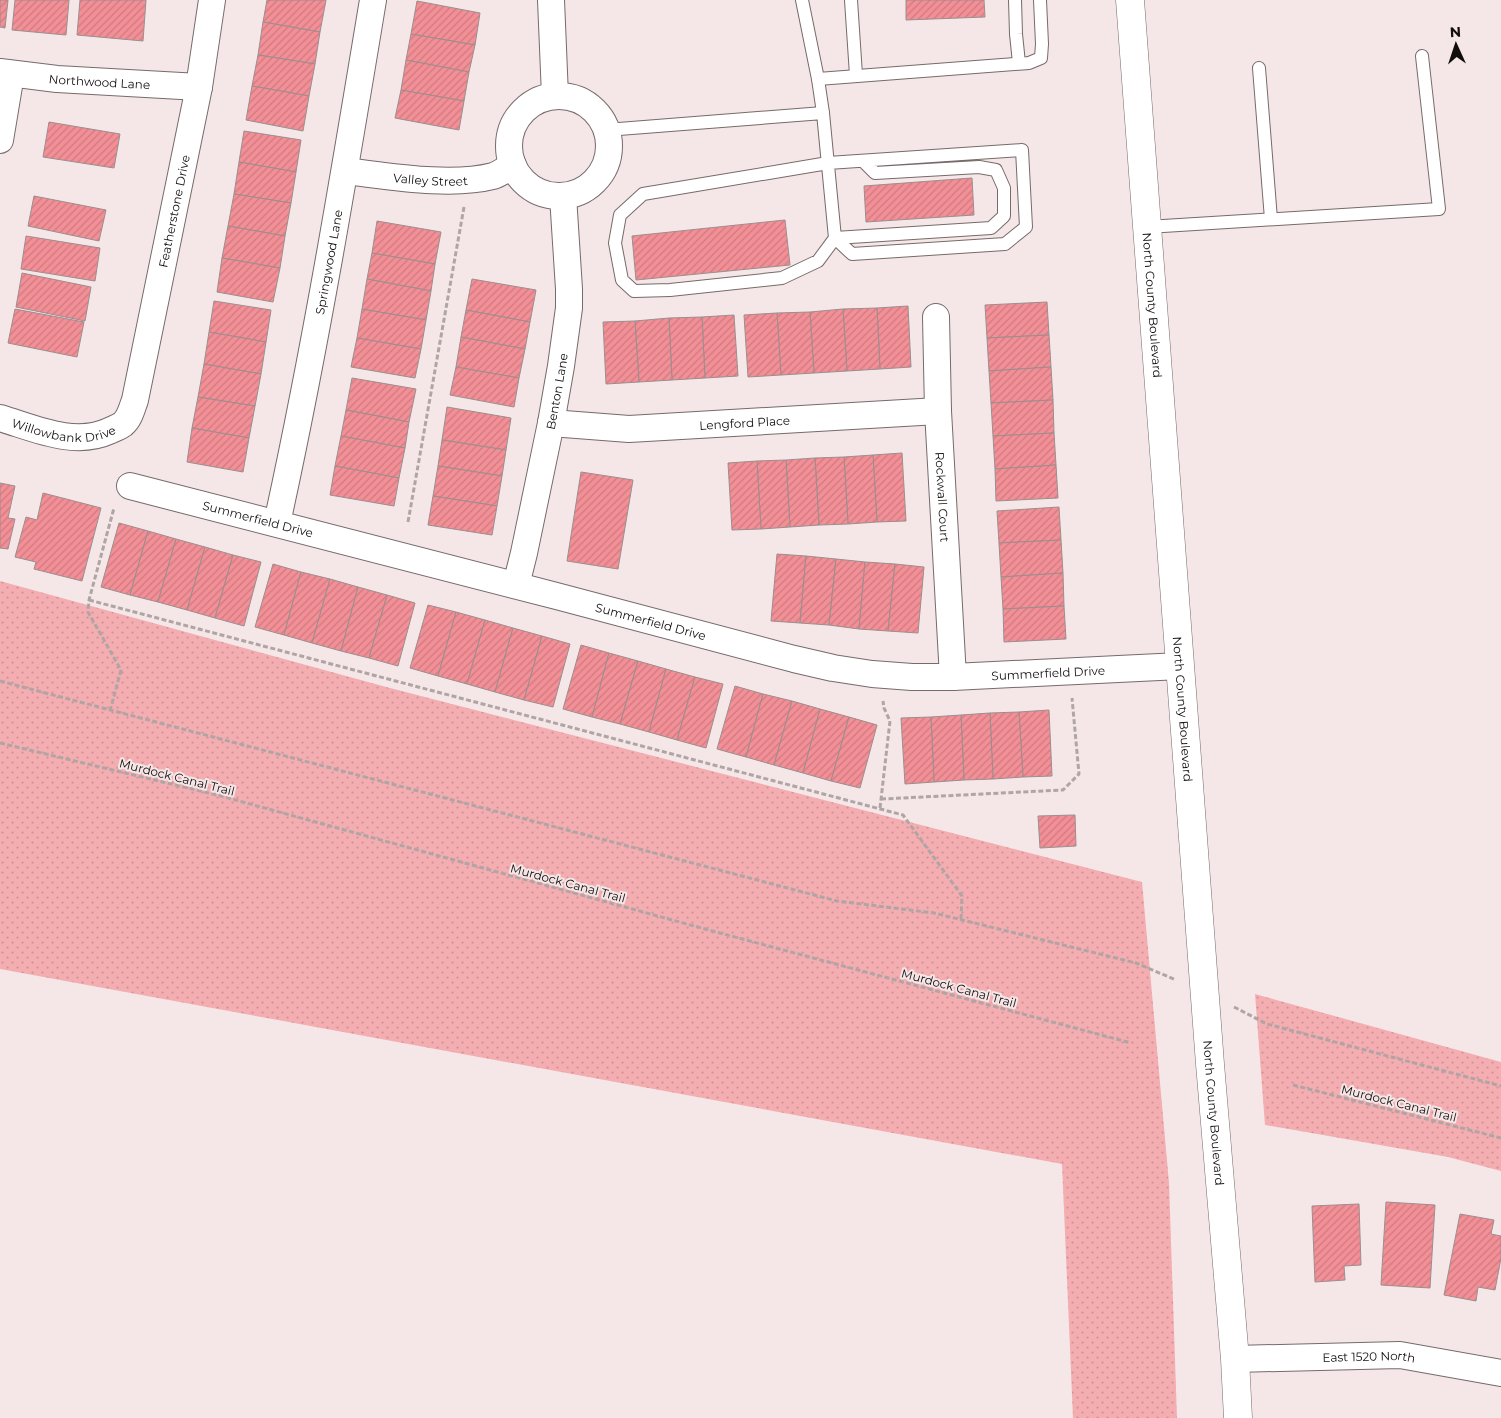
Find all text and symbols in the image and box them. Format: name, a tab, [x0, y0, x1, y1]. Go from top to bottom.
north arrow	[1431, 20, 1481, 70]
text: N	[1449, 23, 1461, 41]
street label: Northwood Lane	[48, 71, 151, 92]
street label: Featherstone Drive	[155, 153, 192, 269]
street label: Valley Street	[392, 170, 468, 188]
street label: Springwood Lane	[312, 208, 345, 316]
street label: North County Boulevard	[1140, 232, 1166, 378]
street label: Benton Lane	[542, 352, 570, 431]
street label: Lengford Place	[699, 412, 790, 432]
street label: Willowbank Drive	[10, 415, 118, 445]
street label: Rockwall Court	[933, 451, 953, 543]
street label: Summerfield Drive	[201, 497, 315, 540]
street label: Summerfield Drive	[594, 599, 708, 643]
street label: North County Boulevard	[1170, 636, 1196, 782]
street label: Summerfield Drive	[991, 662, 1105, 683]
street label: Murdock Canal Trail	[118, 755, 236, 799]
street label: Murdock Canal Trail	[509, 860, 627, 906]
street label: Murdock Canal Trail	[900, 965, 1018, 1011]
street label: North County Boulevard	[1201, 1040, 1228, 1186]
street label: Murdock Canal Trail	[1340, 1081, 1458, 1125]
street label: East 1520 North	[1322, 1347, 1417, 1365]

